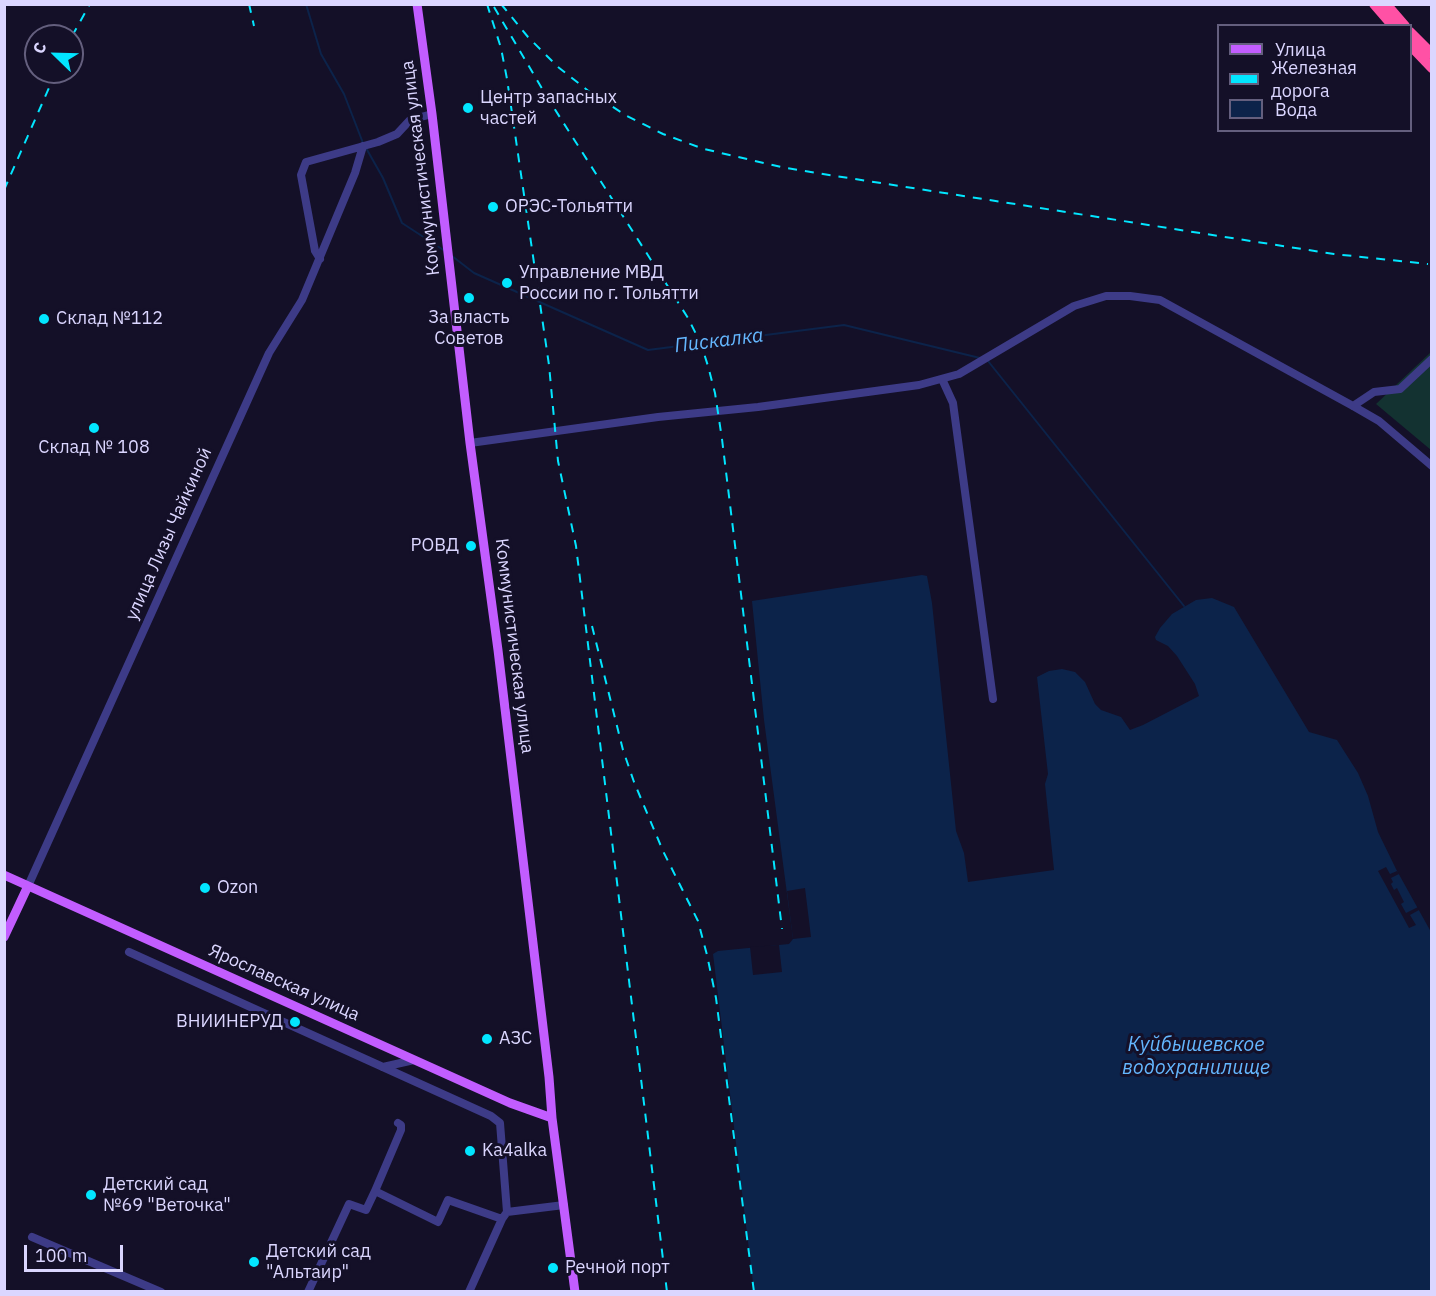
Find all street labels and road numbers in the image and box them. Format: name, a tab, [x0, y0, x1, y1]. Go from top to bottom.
street label: Коммунистическая улица	[397, 59, 445, 277]
street label: улица Лизы Чайкиной	[121, 444, 217, 624]
street label: Коммунистическая улица	[490, 537, 538, 755]
street label: Ярославская улица	[205, 940, 363, 1026]

